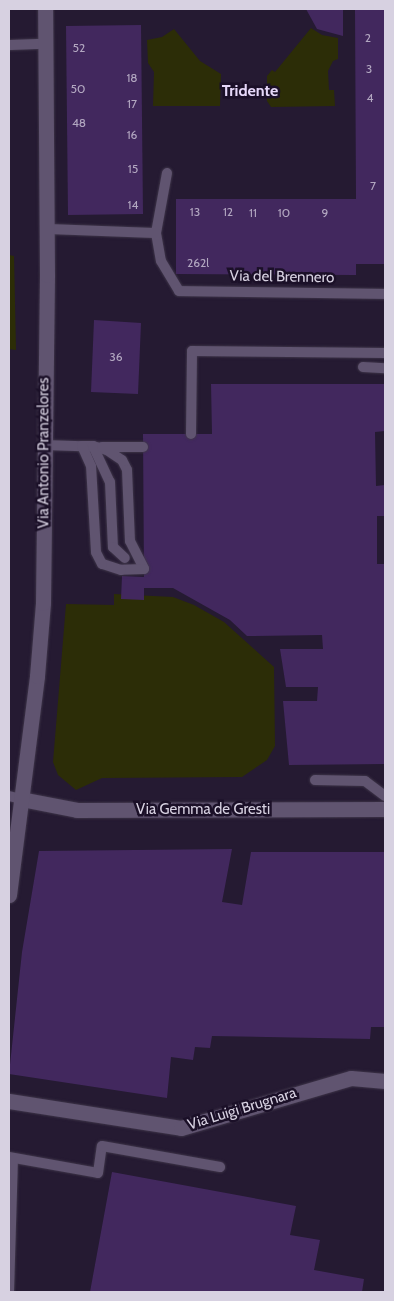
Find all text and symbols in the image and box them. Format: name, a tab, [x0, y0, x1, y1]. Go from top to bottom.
house number: 2	[365, 31, 371, 45]
house number: 52	[73, 41, 85, 55]
house number: 3	[366, 62, 372, 76]
house number: 18	[126, 71, 138, 85]
district label: Tridente	[222, 81, 278, 101]
house number: 50	[71, 82, 85, 96]
house number: 4	[367, 91, 373, 105]
house number: 17	[127, 97, 137, 111]
house number: 48	[72, 116, 86, 130]
house number: 16	[127, 128, 137, 142]
house number: 15	[128, 162, 138, 176]
house number: 7	[370, 179, 376, 193]
house number: 14	[128, 198, 138, 212]
house number: 13	[190, 205, 200, 219]
house number: 12	[223, 205, 233, 219]
house number: 11	[249, 206, 257, 220]
house number: 10	[278, 206, 290, 220]
house number: 9	[322, 206, 328, 220]
house number: 262l	[187, 256, 209, 270]
street label: Via del Brennero	[229, 267, 335, 287]
house number: 36	[109, 350, 123, 364]
street label: Via Antonio Pranzelores	[35, 378, 53, 528]
street label: Via Gemma de Gresti	[136, 801, 270, 819]
street label: Via Luigi Brugnara	[185, 1084, 299, 1134]

